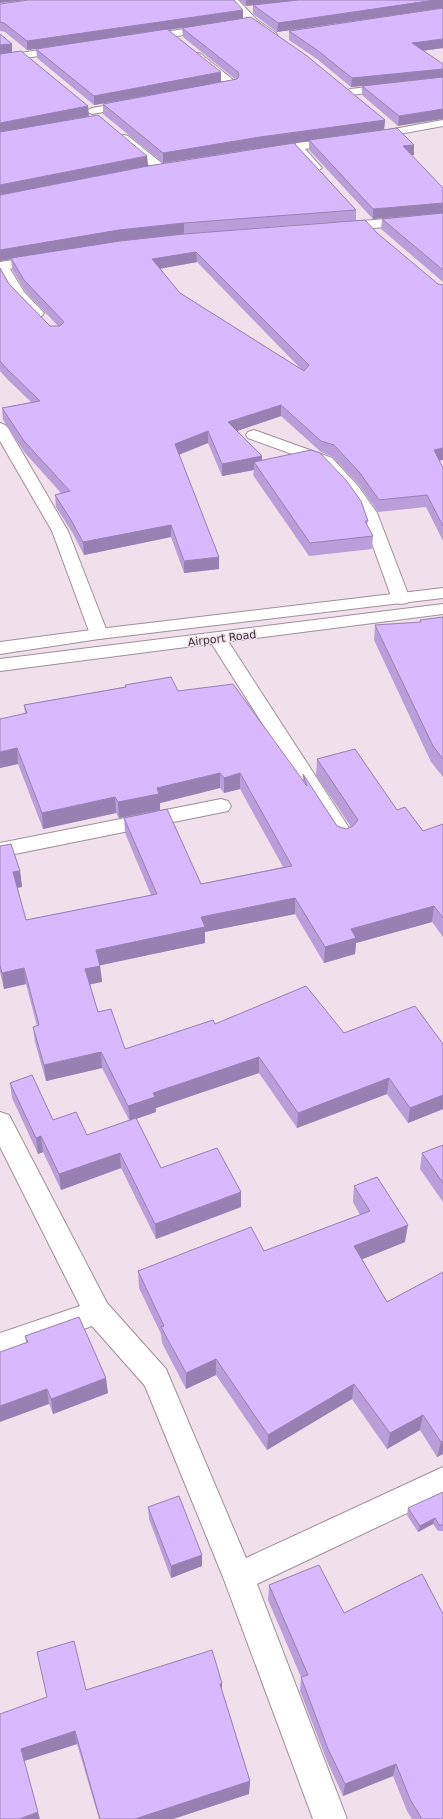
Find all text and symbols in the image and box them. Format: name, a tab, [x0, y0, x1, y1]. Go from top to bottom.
street label: Airport Road	[187, 628, 257, 649]

